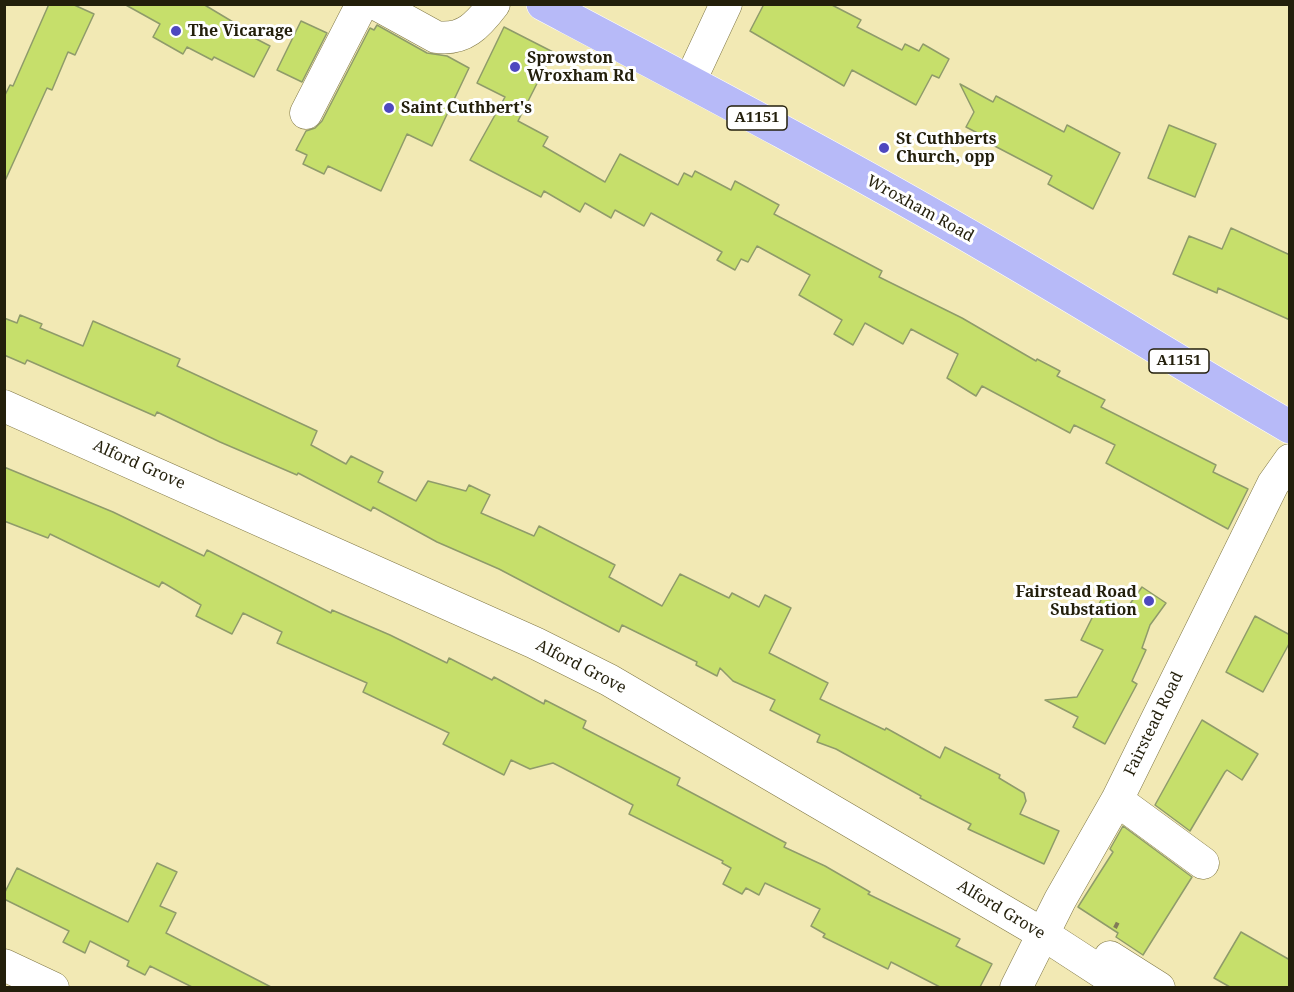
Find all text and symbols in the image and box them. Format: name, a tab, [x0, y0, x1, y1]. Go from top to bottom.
place label: The Vicarage	[188, 21, 293, 41]
marker: The Vicarage	[169, 24, 183, 38]
place label: Sprowston Wroxham Rd	[527, 48, 635, 86]
marker: Sprowston Wroxham Rd	[508, 60, 522, 74]
place label: Saint Cuthbert's	[401, 98, 532, 118]
marker: Saint Cuthbert's	[382, 101, 396, 115]
road number: A1151	[727, 106, 787, 130]
place label: St Cuthberts Church, opp	[896, 129, 997, 167]
marker: St Cuthberts Church, opp	[877, 141, 891, 155]
street label: Wroxham Road	[863, 172, 977, 246]
road number: A1151	[1149, 349, 1209, 373]
street label: Alford Grove	[90, 436, 188, 494]
place label: Fairstead Road Substation	[1015, 582, 1137, 620]
marker: Fairstead Road Substation	[1142, 594, 1156, 608]
street label: Alford Grove	[533, 636, 629, 698]
street label: Fairstead Road	[1121, 669, 1187, 779]
street label: Alford Grove	[954, 876, 1048, 944]

